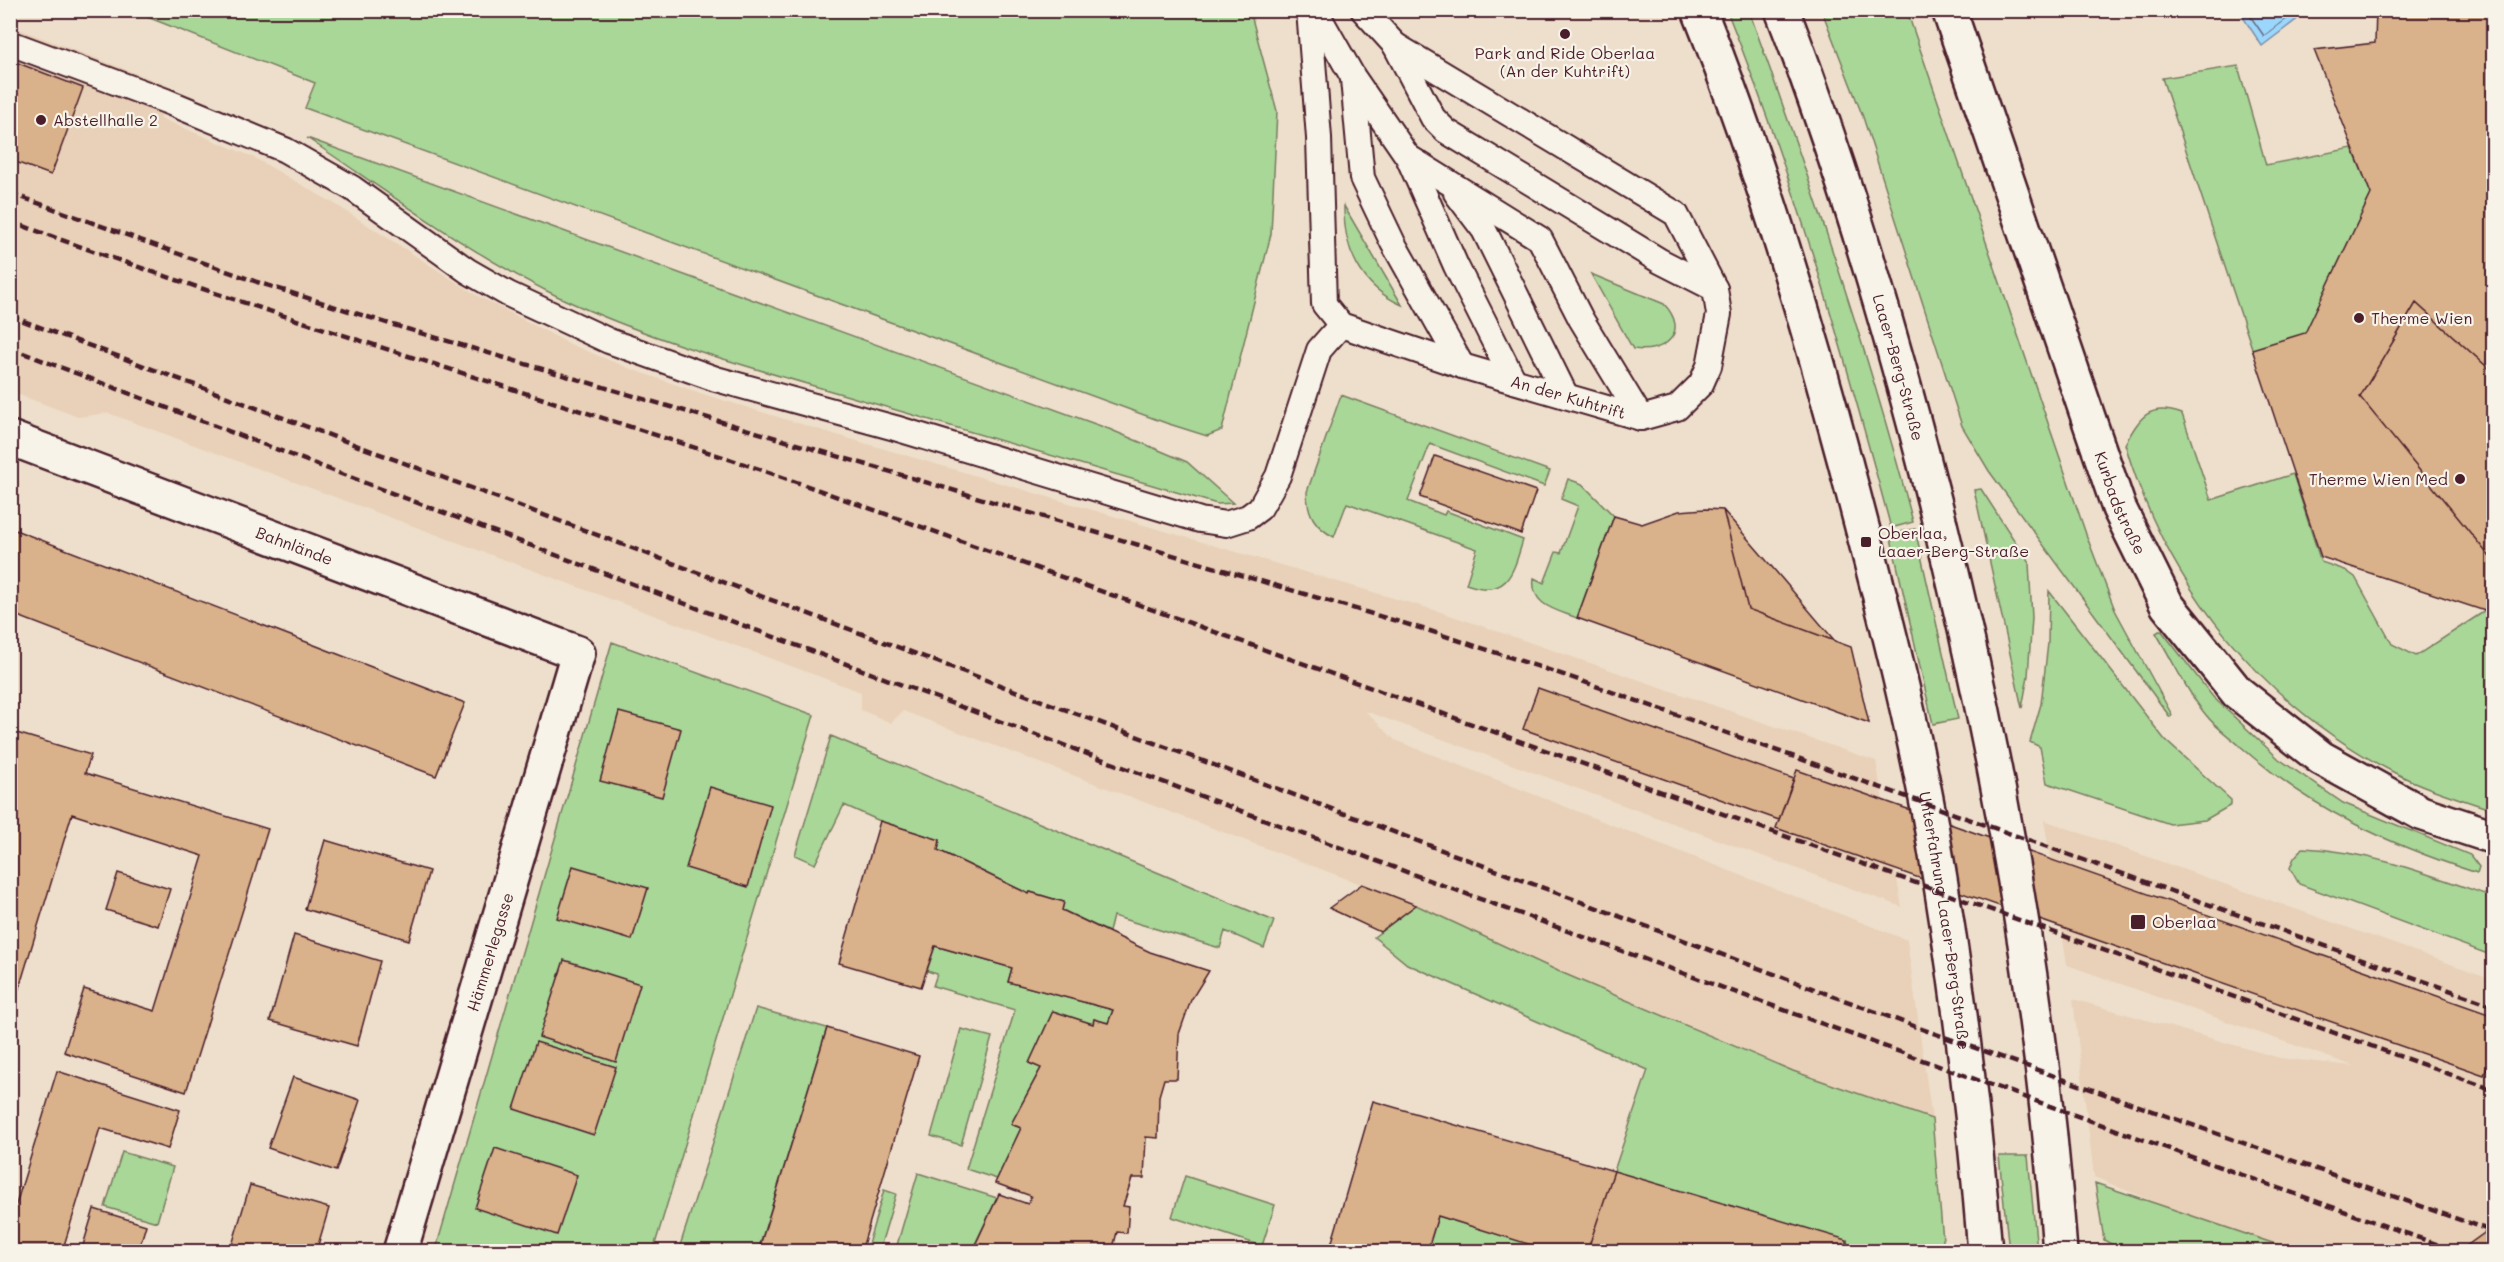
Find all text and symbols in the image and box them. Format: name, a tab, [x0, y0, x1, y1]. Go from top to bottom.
marker: Park and Ride Oberlaa (An der Kuhtrift)	[1558, 27, 1572, 41]
place label: Park and Ride Oberlaa (An der Kuhtrift)	[1475, 42, 1655, 81]
place label: Abstellhalle 2	[53, 109, 158, 130]
marker: Abstellhalle 2	[34, 113, 48, 127]
street label: Laaer-Berg-Straße	[1868, 291, 1929, 443]
place label: Therme Wien	[2371, 307, 2472, 328]
marker: Therme Wien	[2352, 311, 2366, 325]
street label: An der Kuhtrift	[1508, 370, 1629, 423]
street label: Kurbadstraße	[2090, 449, 2151, 558]
place label: Therme Wien Med	[2309, 468, 2448, 489]
marker: Therme Wien Med	[2453, 472, 2467, 486]
street label: Bahnlände	[253, 521, 336, 569]
place label: Oberlaa, Laaer-Berg-Straße	[1878, 522, 2029, 561]
marker: Oberlaa, Laaer-Berg-Straße	[1859, 535, 1873, 549]
street label: Unterfahrung Laaer-Berg-Straße	[1915, 790, 1975, 1051]
street label: Hämmerlegasse	[461, 890, 518, 1014]
place label: Oberlaa	[2152, 911, 2217, 932]
marker: Oberlaa	[2129, 913, 2147, 931]

